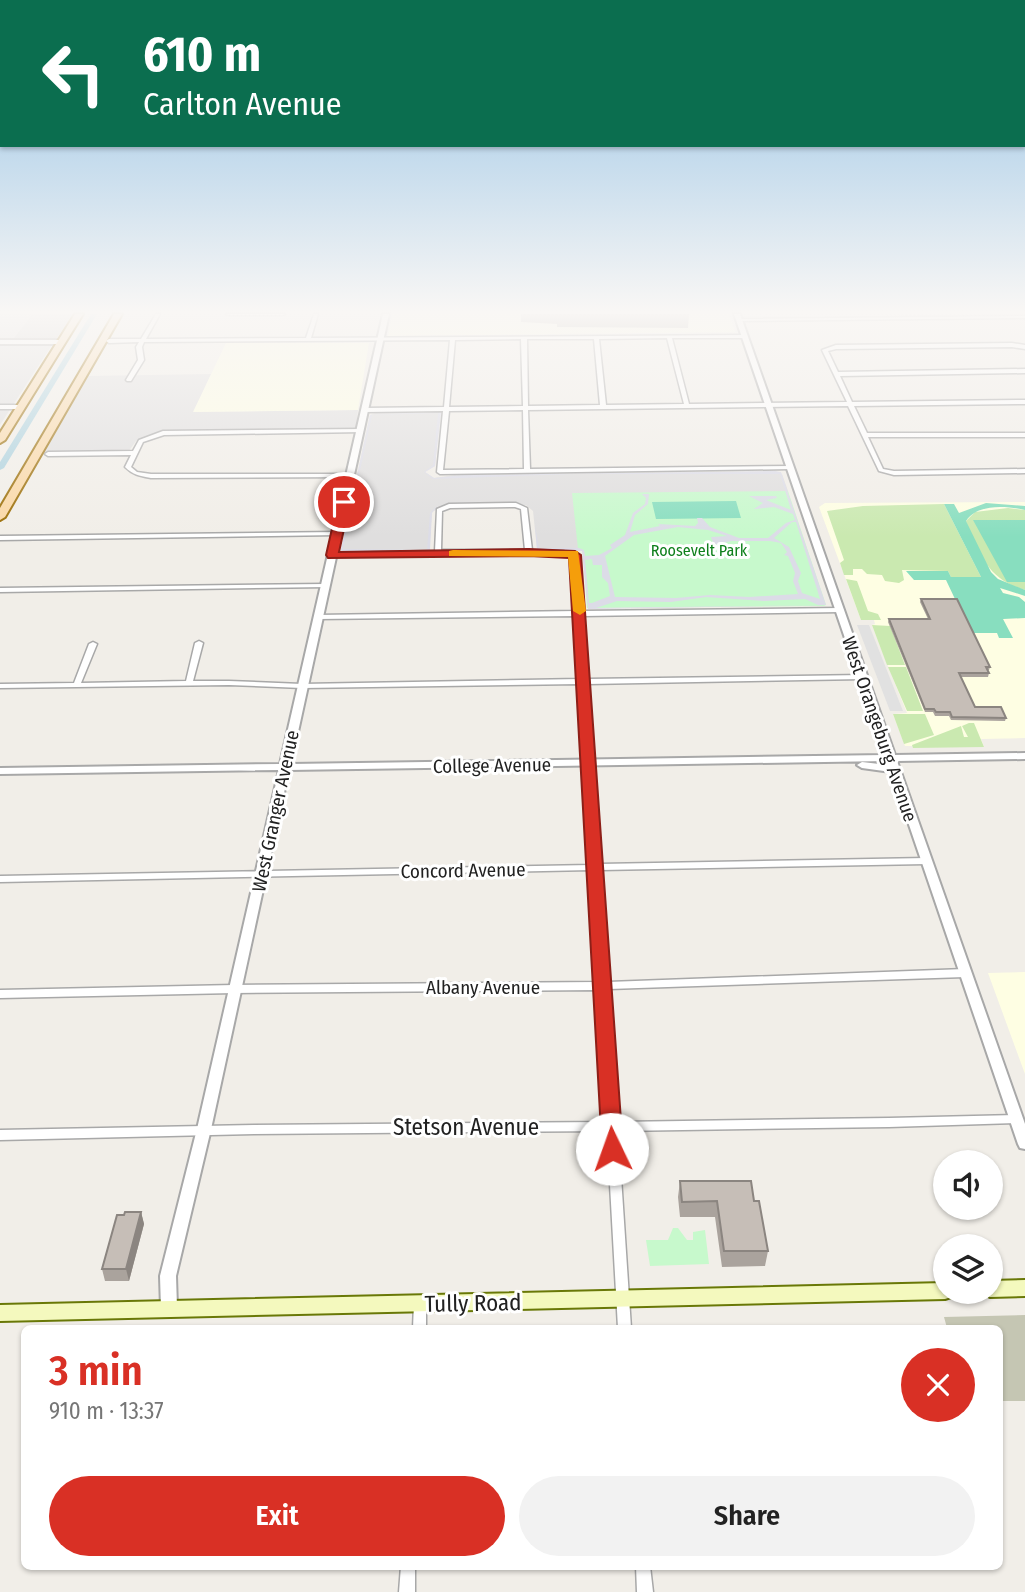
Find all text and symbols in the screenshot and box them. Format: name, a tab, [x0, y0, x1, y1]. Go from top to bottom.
text: 610 m	[143, 25, 261, 84]
icon: left	[28, 28, 119, 119]
text: Carlton Avenue	[143, 85, 342, 123]
pin	[314, 472, 374, 532]
icon: arrive	[325, 483, 363, 521]
park label: Roosevelt Park	[651, 541, 748, 560]
street label: West Orangeburg Avenue	[837, 633, 922, 825]
street label: West Granger Avenue	[247, 728, 304, 894]
street label: College Avenue	[433, 753, 551, 778]
street label: Concord Avenue	[400, 858, 526, 883]
street label: Albany Avenue	[426, 976, 540, 999]
position arrow	[575, 1112, 649, 1186]
street label: Stetson Avenue	[393, 1113, 539, 1141]
map controls	[933, 1150, 1003, 1304]
button: sound	[933, 1150, 1003, 1220]
button: layers	[933, 1234, 1003, 1304]
street label: Tully Road	[424, 1288, 522, 1318]
text: 3 min	[49, 1346, 143, 1396]
button: close	[901, 1348, 975, 1422]
text: 910 m · 13:37	[49, 1397, 164, 1425]
button: Exit	[49, 1476, 505, 1556]
button: Share	[519, 1476, 975, 1556]

